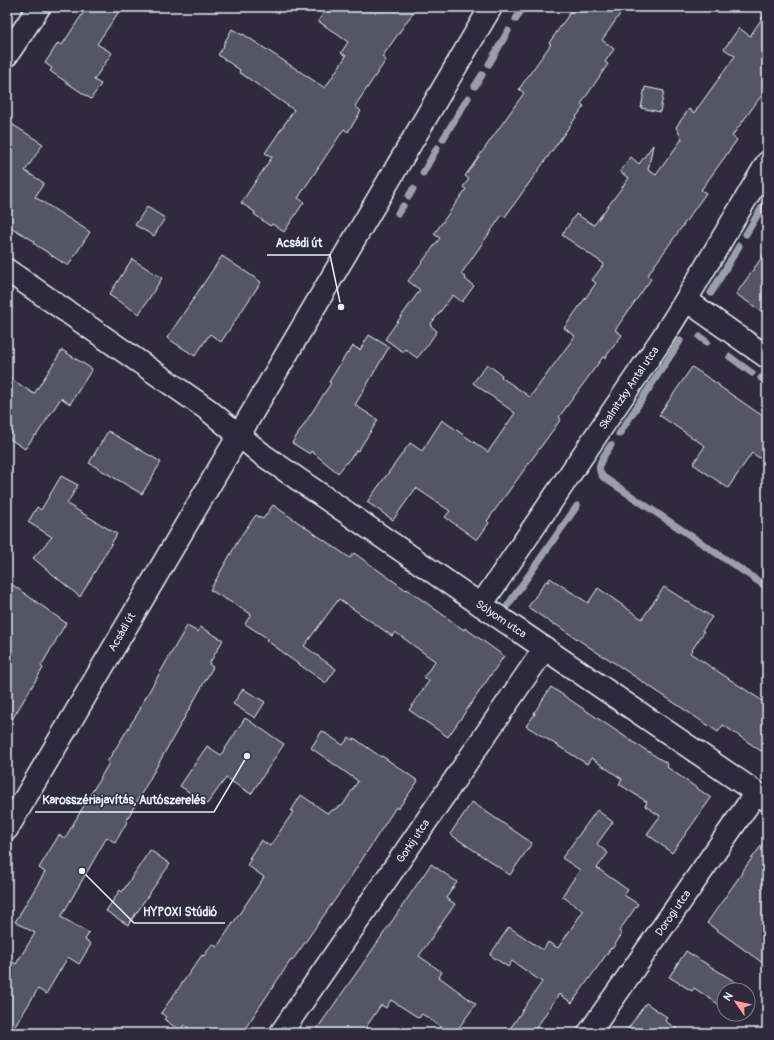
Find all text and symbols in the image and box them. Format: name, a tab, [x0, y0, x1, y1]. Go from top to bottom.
callout: Acsádi út	[267, 231, 330, 255]
text: Acsádi út	[276, 236, 323, 251]
street label: Skalnitzky Antal utca	[596, 344, 662, 432]
street label: Sólyom utca	[473, 597, 529, 641]
street label: Acsádi út	[106, 610, 139, 654]
callout: Karosszériajavítás, Autószerelés	[35, 788, 214, 812]
text: Karosszériajavítás, Autószerelés	[42, 793, 206, 808]
street label: Gorkij utca	[394, 817, 432, 865]
street label: Dorogi utca	[652, 888, 694, 938]
callout: HYPOXI Stúdió	[134, 899, 225, 923]
text: HYPOXI Stúdió	[143, 905, 218, 920]
north arrow	[716, 982, 756, 1022]
text: N	[721, 990, 736, 1003]

